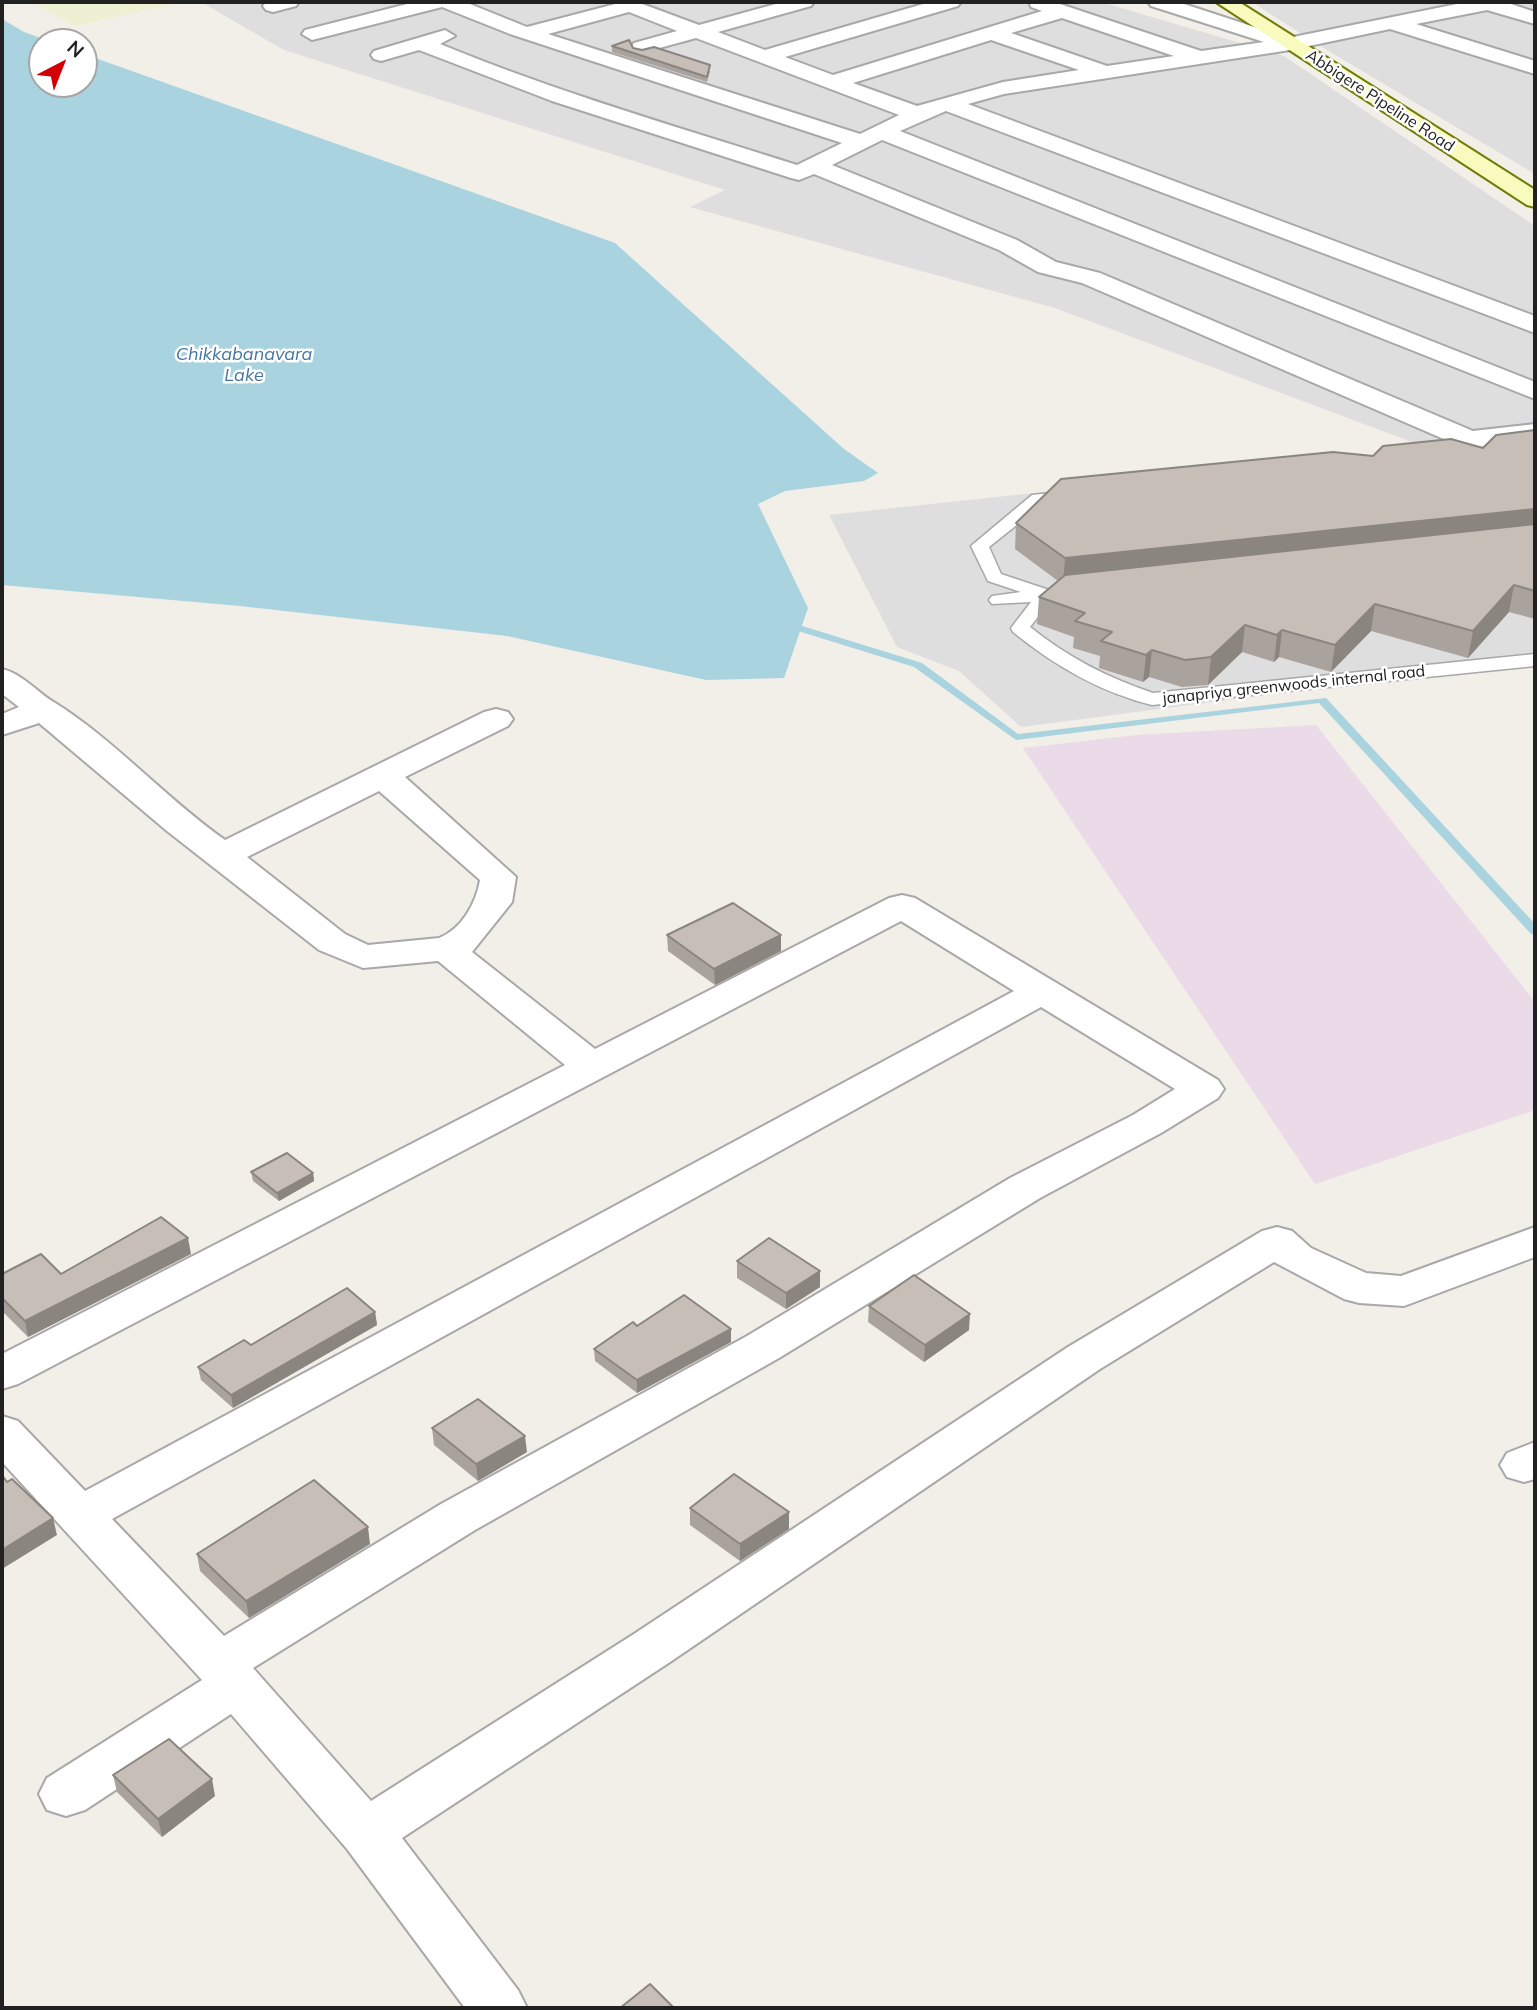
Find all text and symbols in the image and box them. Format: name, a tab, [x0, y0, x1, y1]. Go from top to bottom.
north arrow	[28, 28, 98, 98]
text: N	[62, 35, 89, 63]
street label: Abbigere Pipeline Road	[1302, 46, 1458, 156]
water label: Chikkabanavara Lake	[176, 344, 312, 386]
street label: janapriya greenwoods internal road	[1162, 662, 1426, 708]

